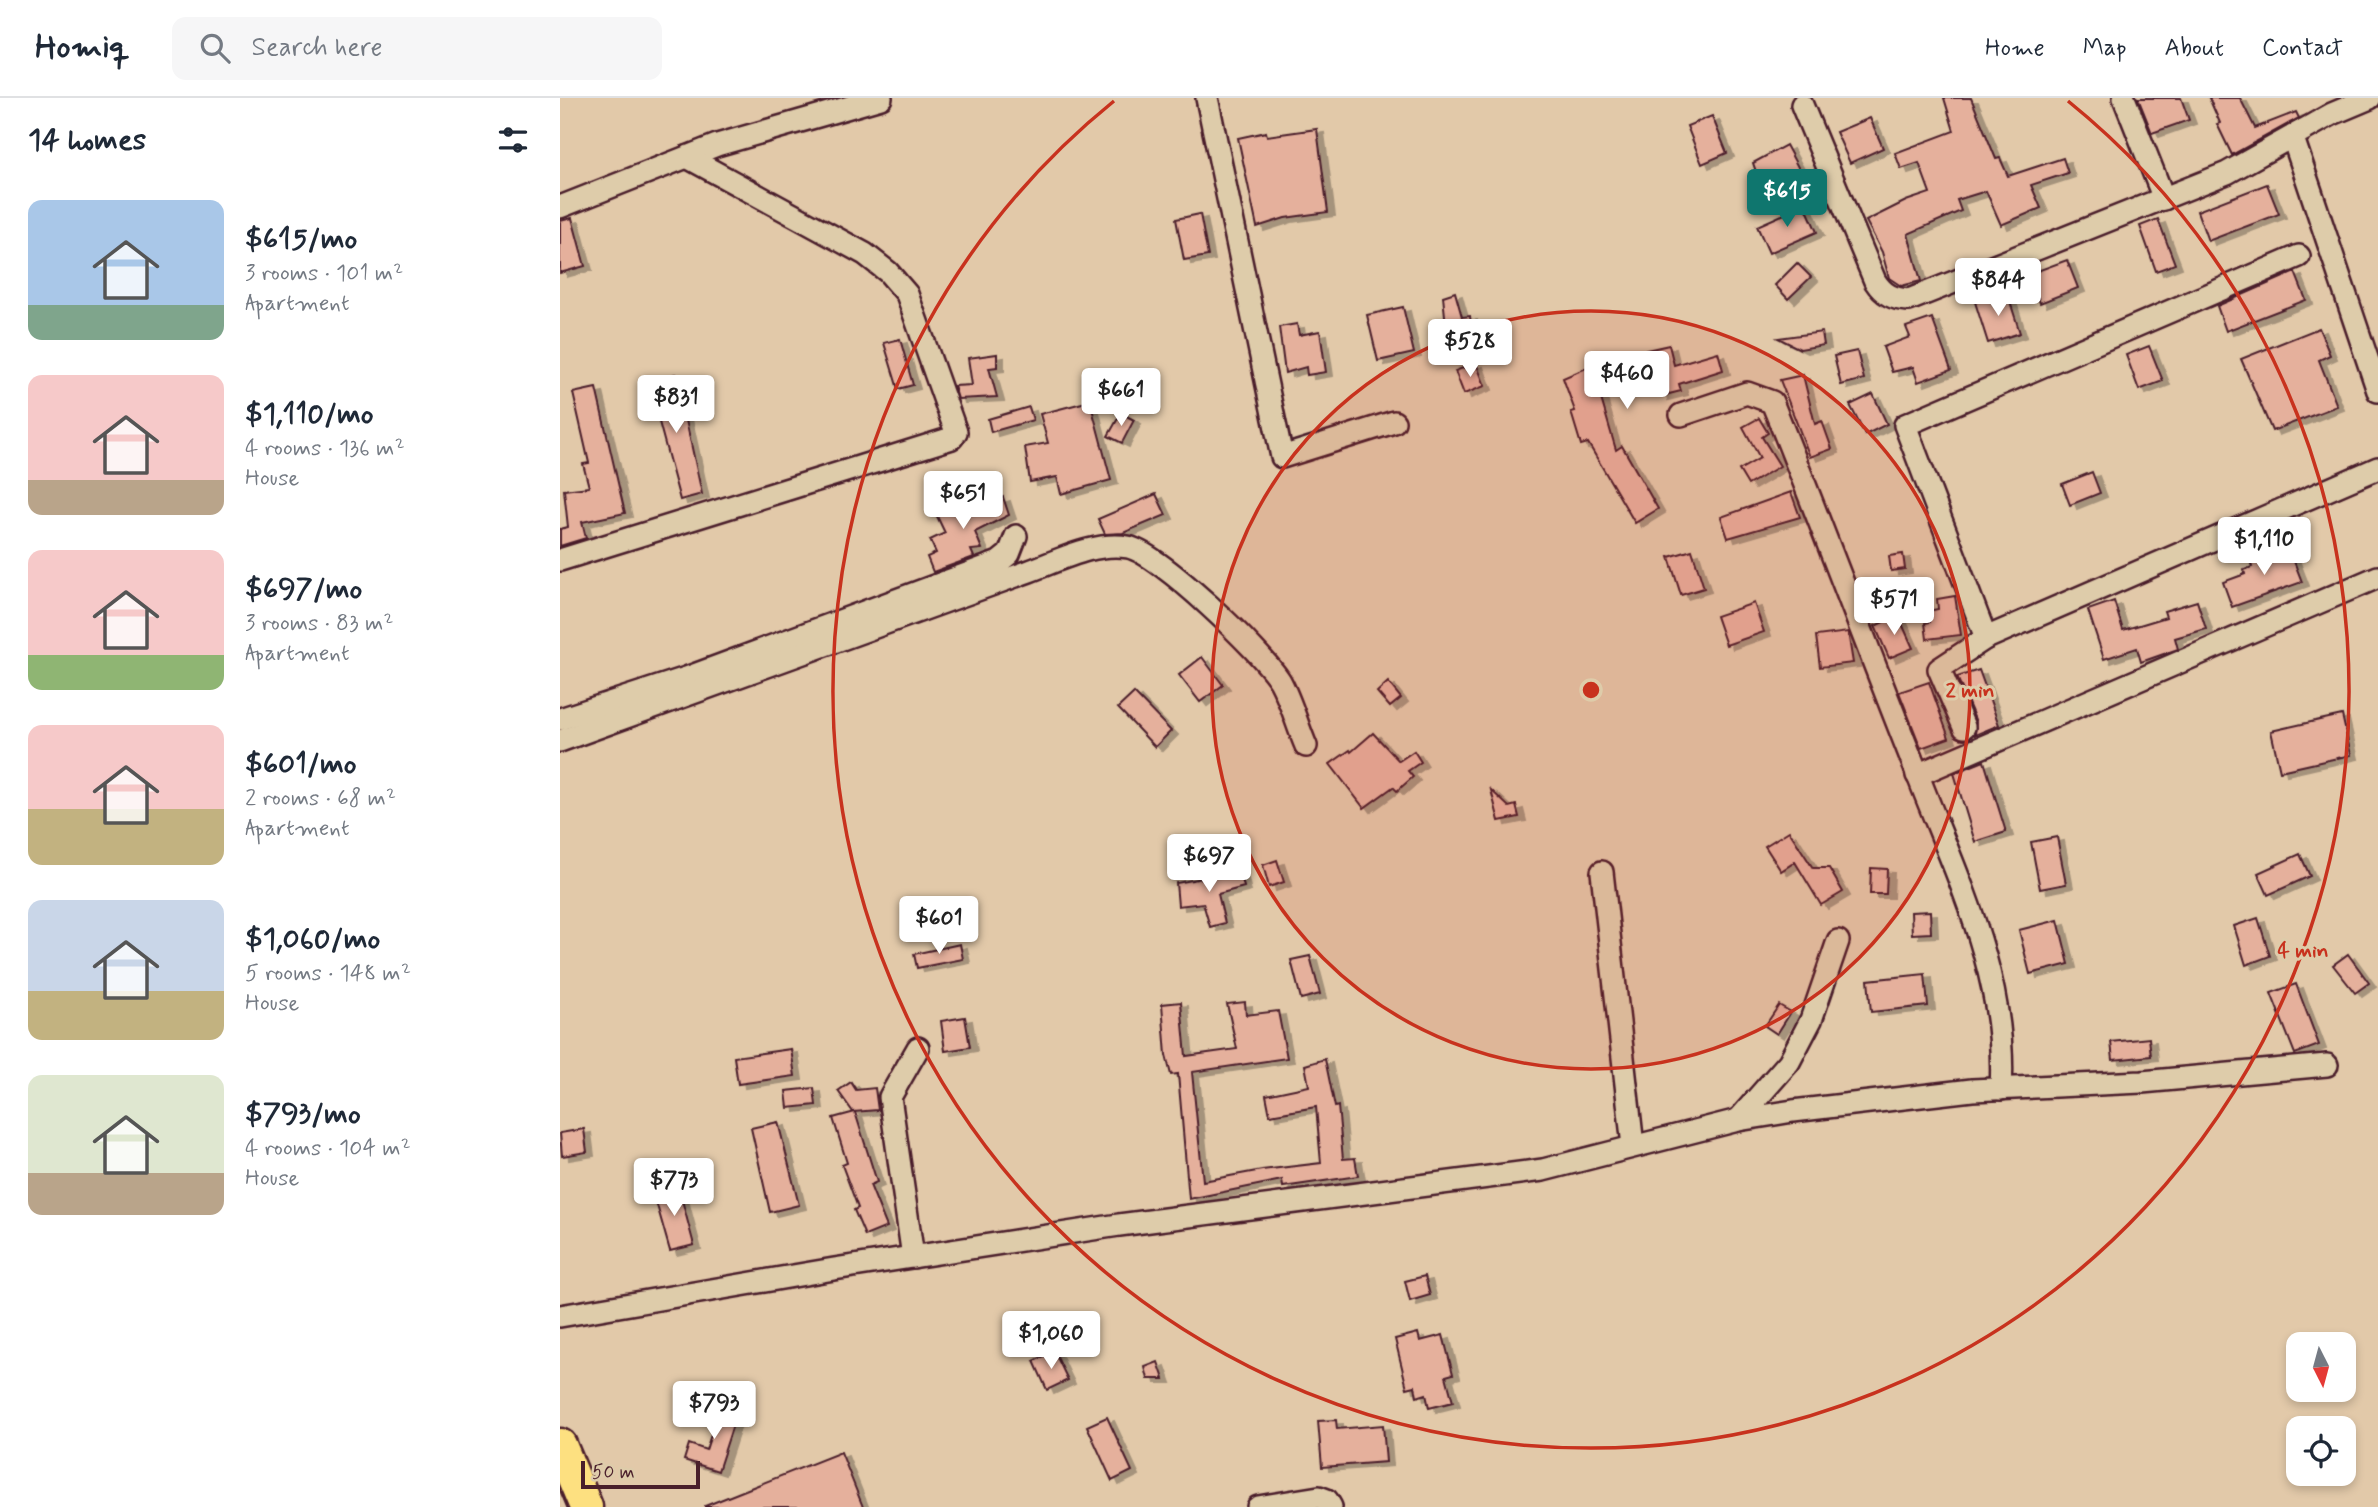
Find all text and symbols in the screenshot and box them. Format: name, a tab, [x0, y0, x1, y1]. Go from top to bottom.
search box	[172, 17, 662, 80]
text: Homiq	[35, 26, 130, 70]
icon: search	[196, 29, 234, 67]
text: Search here	[252, 31, 382, 65]
text: Home	[1985, 33, 2045, 64]
text: Map	[2083, 33, 2127, 64]
text: About	[2165, 33, 2224, 64]
text: Contact	[2262, 33, 2343, 64]
text: 14 homes	[28, 121, 146, 160]
icon: filters	[494, 121, 532, 159]
pin: $615	[1746, 170, 1828, 229]
text: $615	[1763, 177, 1811, 207]
text: $615/mo	[245, 220, 357, 259]
icon: home	[84, 228, 168, 312]
pin: $844	[1957, 258, 2039, 318]
text: 3 rooms · 101 m²	[245, 259, 403, 289]
text: $844	[1971, 266, 2025, 296]
text: Apartment	[245, 289, 350, 319]
pin: $528	[1429, 320, 1511, 379]
text: $528	[1444, 327, 1496, 357]
pin: $460	[1586, 352, 1668, 411]
text: $460	[1600, 359, 1654, 389]
pin: $661	[1080, 368, 1162, 428]
pin: $831	[635, 376, 717, 435]
text: $661	[1098, 376, 1145, 406]
text: $831	[653, 383, 699, 413]
text: $1,110/mo	[245, 395, 374, 434]
icon: home	[84, 403, 168, 487]
text: 4 rooms · 136 m²	[245, 434, 405, 464]
text: House	[245, 464, 299, 494]
pin: $651	[922, 472, 1004, 531]
text: $651	[940, 479, 986, 509]
pin: $1,110	[2207, 518, 2321, 577]
text: $1,110	[2234, 525, 2294, 555]
text: $697/mo	[245, 570, 362, 609]
icon: home	[84, 578, 168, 662]
pin: $571	[1853, 578, 1935, 637]
text: $571	[1870, 585, 1918, 615]
text: 3 rooms · 83 m²	[245, 609, 393, 639]
text: Apartment	[245, 639, 350, 669]
text: 2 min	[1945, 677, 1995, 705]
centre of rings	[1579, 678, 1603, 702]
text: $601/mo	[245, 745, 357, 784]
icon: home	[84, 753, 168, 837]
text: 2 rooms · 68 m²	[245, 784, 396, 814]
text: Apartment	[245, 814, 350, 844]
pin: $697	[1168, 834, 1250, 894]
text: $697	[1183, 842, 1235, 872]
pin: $601	[898, 896, 980, 956]
text: $601	[915, 904, 963, 934]
text: $1,060/mo	[245, 920, 380, 959]
icon: home	[84, 928, 168, 1012]
text: 4 min	[2277, 937, 2329, 965]
text: 5 rooms · 148 m²	[245, 959, 411, 989]
text: House	[245, 989, 299, 1019]
text: $793/mo	[245, 1095, 361, 1134]
icon: home	[84, 1103, 168, 1187]
text: 4 rooms · 104 m²	[245, 1134, 411, 1164]
pin: $773	[633, 1158, 715, 1218]
text: House	[245, 1164, 299, 1194]
text: $773	[650, 1166, 698, 1196]
pin: $1,060	[994, 1312, 1108, 1371]
text: $1,060	[1018, 1319, 1084, 1349]
north arrow	[2286, 1332, 2356, 1402]
map controls	[2286, 1332, 2356, 1486]
pin: $793	[673, 1382, 755, 1441]
text: $793	[689, 1389, 739, 1419]
button: locate	[2286, 1416, 2356, 1486]
scale bar	[581, 1458, 700, 1490]
text: 50 m	[592, 1460, 635, 1485]

